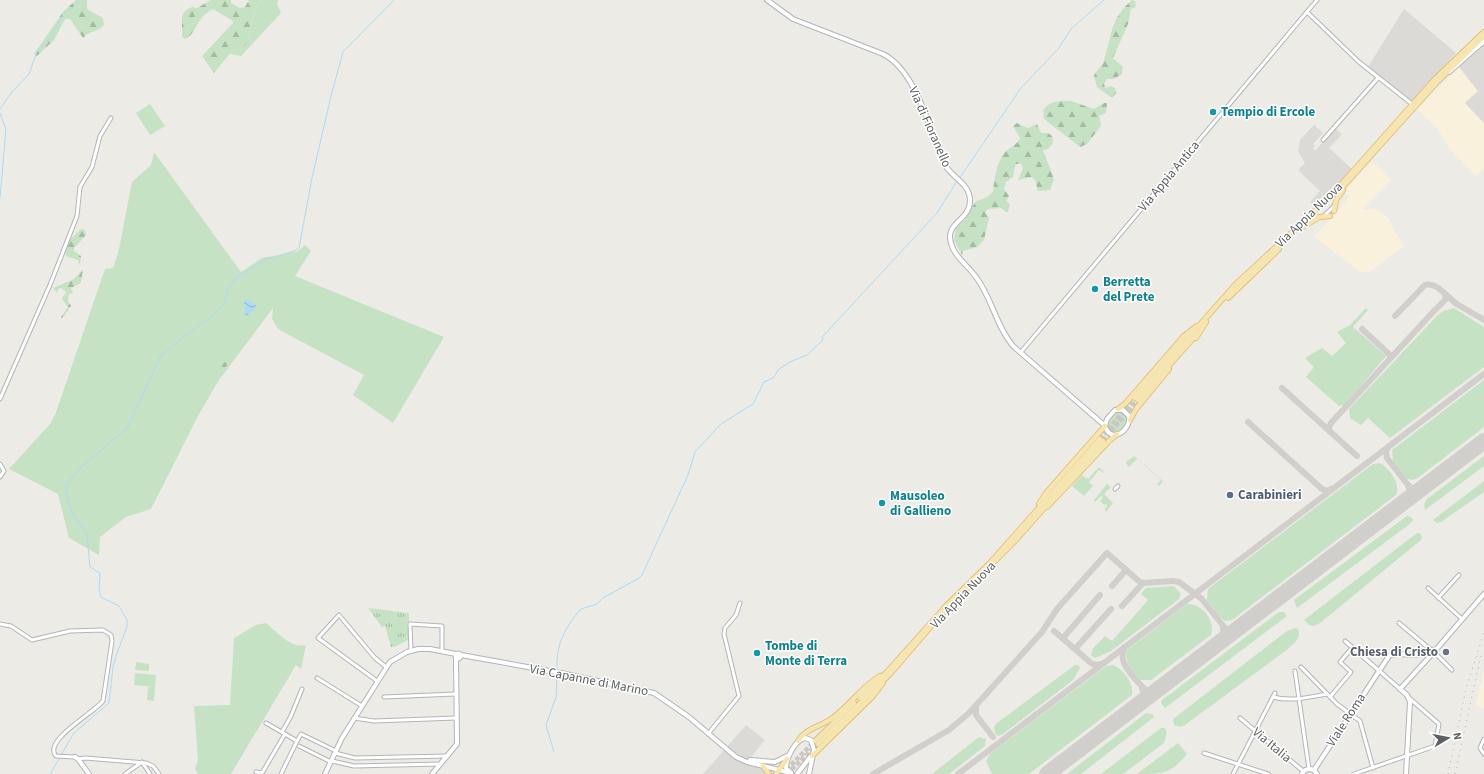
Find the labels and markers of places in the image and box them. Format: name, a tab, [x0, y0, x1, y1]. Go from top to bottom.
place label: Tempio di Ercole	[1221, 103, 1315, 121]
marker: Tempio di Ercole	[1208, 107, 1218, 117]
place label: Berretta del Prete	[1103, 273, 1155, 306]
marker: Berretta del Prete	[1090, 284, 1100, 294]
place label: Carabinieri	[1238, 486, 1302, 504]
place label: Mausoleo di Gallieno	[890, 487, 951, 520]
marker: Carabinieri	[1225, 490, 1235, 500]
marker: Mausoleo di Gallieno	[877, 498, 887, 508]
place label: Tombe di Monte di Terra	[765, 637, 847, 670]
place label: Chiesa di Cristo	[1350, 643, 1438, 661]
marker: Chiesa di Cristo	[1441, 647, 1451, 657]
marker: Tombe di Monte di Terra	[752, 648, 762, 658]

